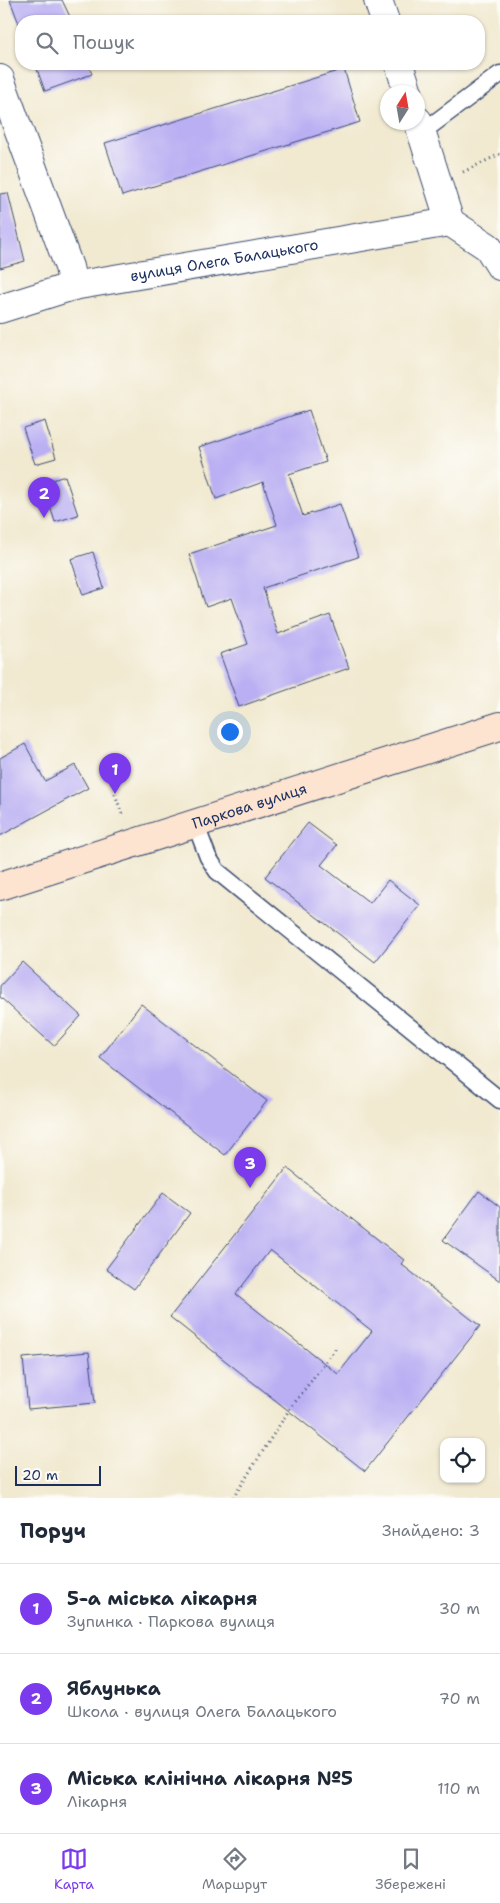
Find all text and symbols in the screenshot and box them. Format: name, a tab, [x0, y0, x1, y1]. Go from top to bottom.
search box	[15, 15, 485, 70]
icon: search	[33, 29, 61, 57]
text: Пошук	[73, 30, 135, 55]
north arrow	[380, 85, 425, 130]
street label: вулиця Олега Балацького	[129, 235, 320, 286]
pin: 2	[28, 477, 60, 518]
your location	[217, 719, 243, 745]
pin: 1	[99, 753, 131, 794]
street label: Паркова вулиця	[190, 778, 309, 834]
pin: 3	[234, 1147, 266, 1188]
map controls	[440, 1438, 485, 1483]
button: locate	[440, 1438, 485, 1483]
scale bar	[15, 1463, 101, 1486]
text: 20 m	[22, 1466, 58, 1484]
text: Поруч	[20, 1517, 86, 1545]
text: Знайдено: 3	[382, 1520, 480, 1541]
text: 5-а міська лікарня	[67, 1586, 257, 1611]
text: 1	[32, 1598, 40, 1619]
text: 30 m	[439, 1598, 480, 1619]
text: Зупинка · Паркова вулиця	[67, 1611, 275, 1632]
text: Яблунька	[67, 1676, 161, 1701]
text: 2	[30, 1688, 42, 1709]
text: 70 m	[439, 1688, 480, 1709]
text: Школа · вулиця Олега Балацького	[67, 1701, 337, 1722]
text: Міська клінічна лікарня №5	[67, 1766, 353, 1791]
text: 3	[30, 1778, 42, 1799]
text: 110 m	[437, 1778, 480, 1799]
text: Лікарня	[67, 1791, 127, 1812]
tab: Карта	[54, 1845, 94, 1893]
tab: Маршрут	[202, 1845, 267, 1893]
tab: Збережені	[375, 1845, 446, 1893]

